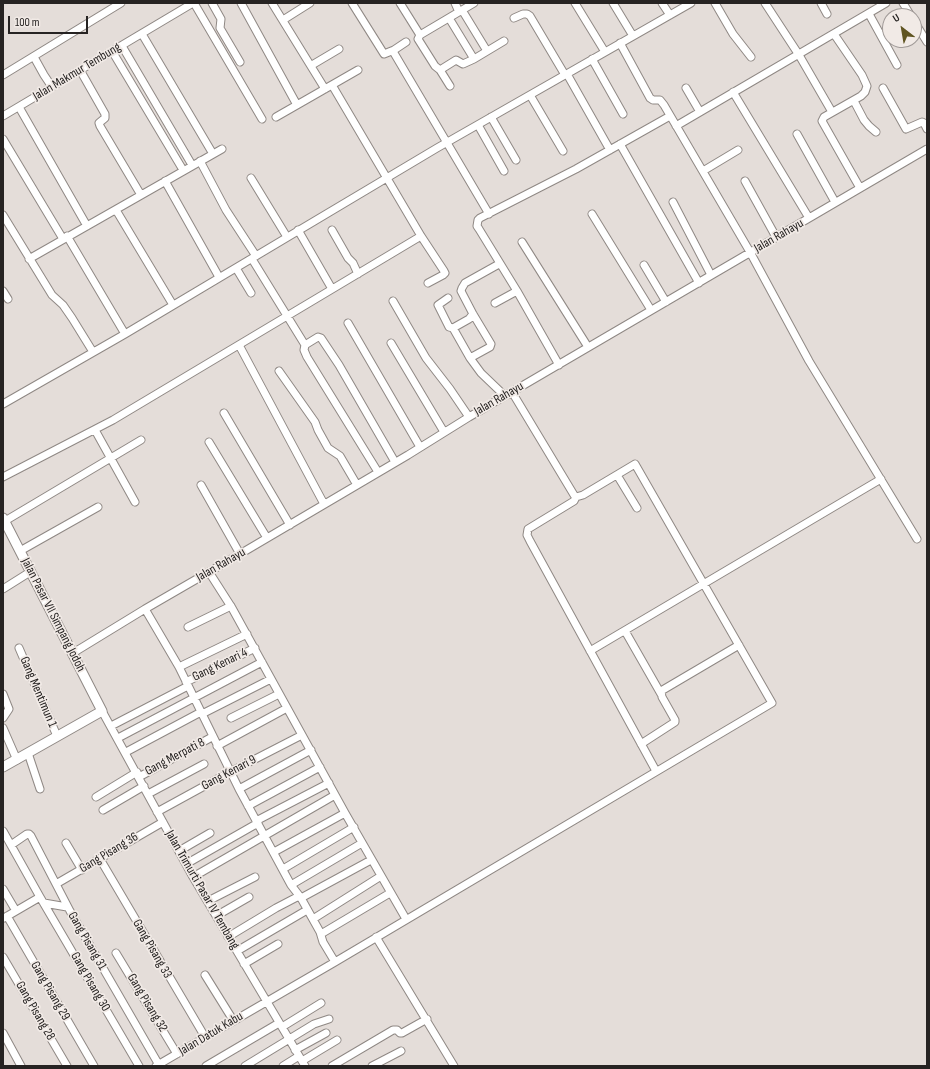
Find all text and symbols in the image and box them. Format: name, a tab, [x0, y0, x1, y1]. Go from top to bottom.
scale bar	[10, 8, 90, 34]
north arrow	[882, 8, 922, 48]
text: U	[890, 11, 902, 25]
text: 100 m	[15, 15, 40, 30]
street label: Jalan Makmur Tembung	[30, 40, 124, 104]
street label: Jalan Rahayu	[752, 216, 806, 256]
street label: Jalan Rahayu	[472, 379, 526, 419]
street label: Jalan Rahayu	[194, 545, 248, 585]
street label: Jalan Pasar VII Simpang Jodoh	[18, 556, 88, 674]
street label: Gang Kenari 4	[190, 645, 250, 685]
street label: Gang Mentimun 1	[16, 654, 60, 730]
street label: Gang Merpati 8	[142, 735, 208, 779]
street label: Gang Kenari 9	[199, 752, 259, 794]
street label: Jalan Trimurti Pasar IV Tembang	[162, 828, 242, 952]
street label: Gang Pisang 36	[77, 829, 141, 877]
street label: Gang Pisang 31	[64, 909, 110, 973]
street label: Gang Pisang 33	[129, 917, 175, 981]
street label: Gang Pisang 30	[67, 950, 113, 1014]
street label: Gang Pisang 29	[27, 959, 73, 1023]
street label: Gang Pisang 32	[123, 971, 171, 1035]
street label: Gang Pisang 28	[12, 979, 58, 1043]
street label: Jalan Datuk Kabu	[176, 1009, 246, 1059]

